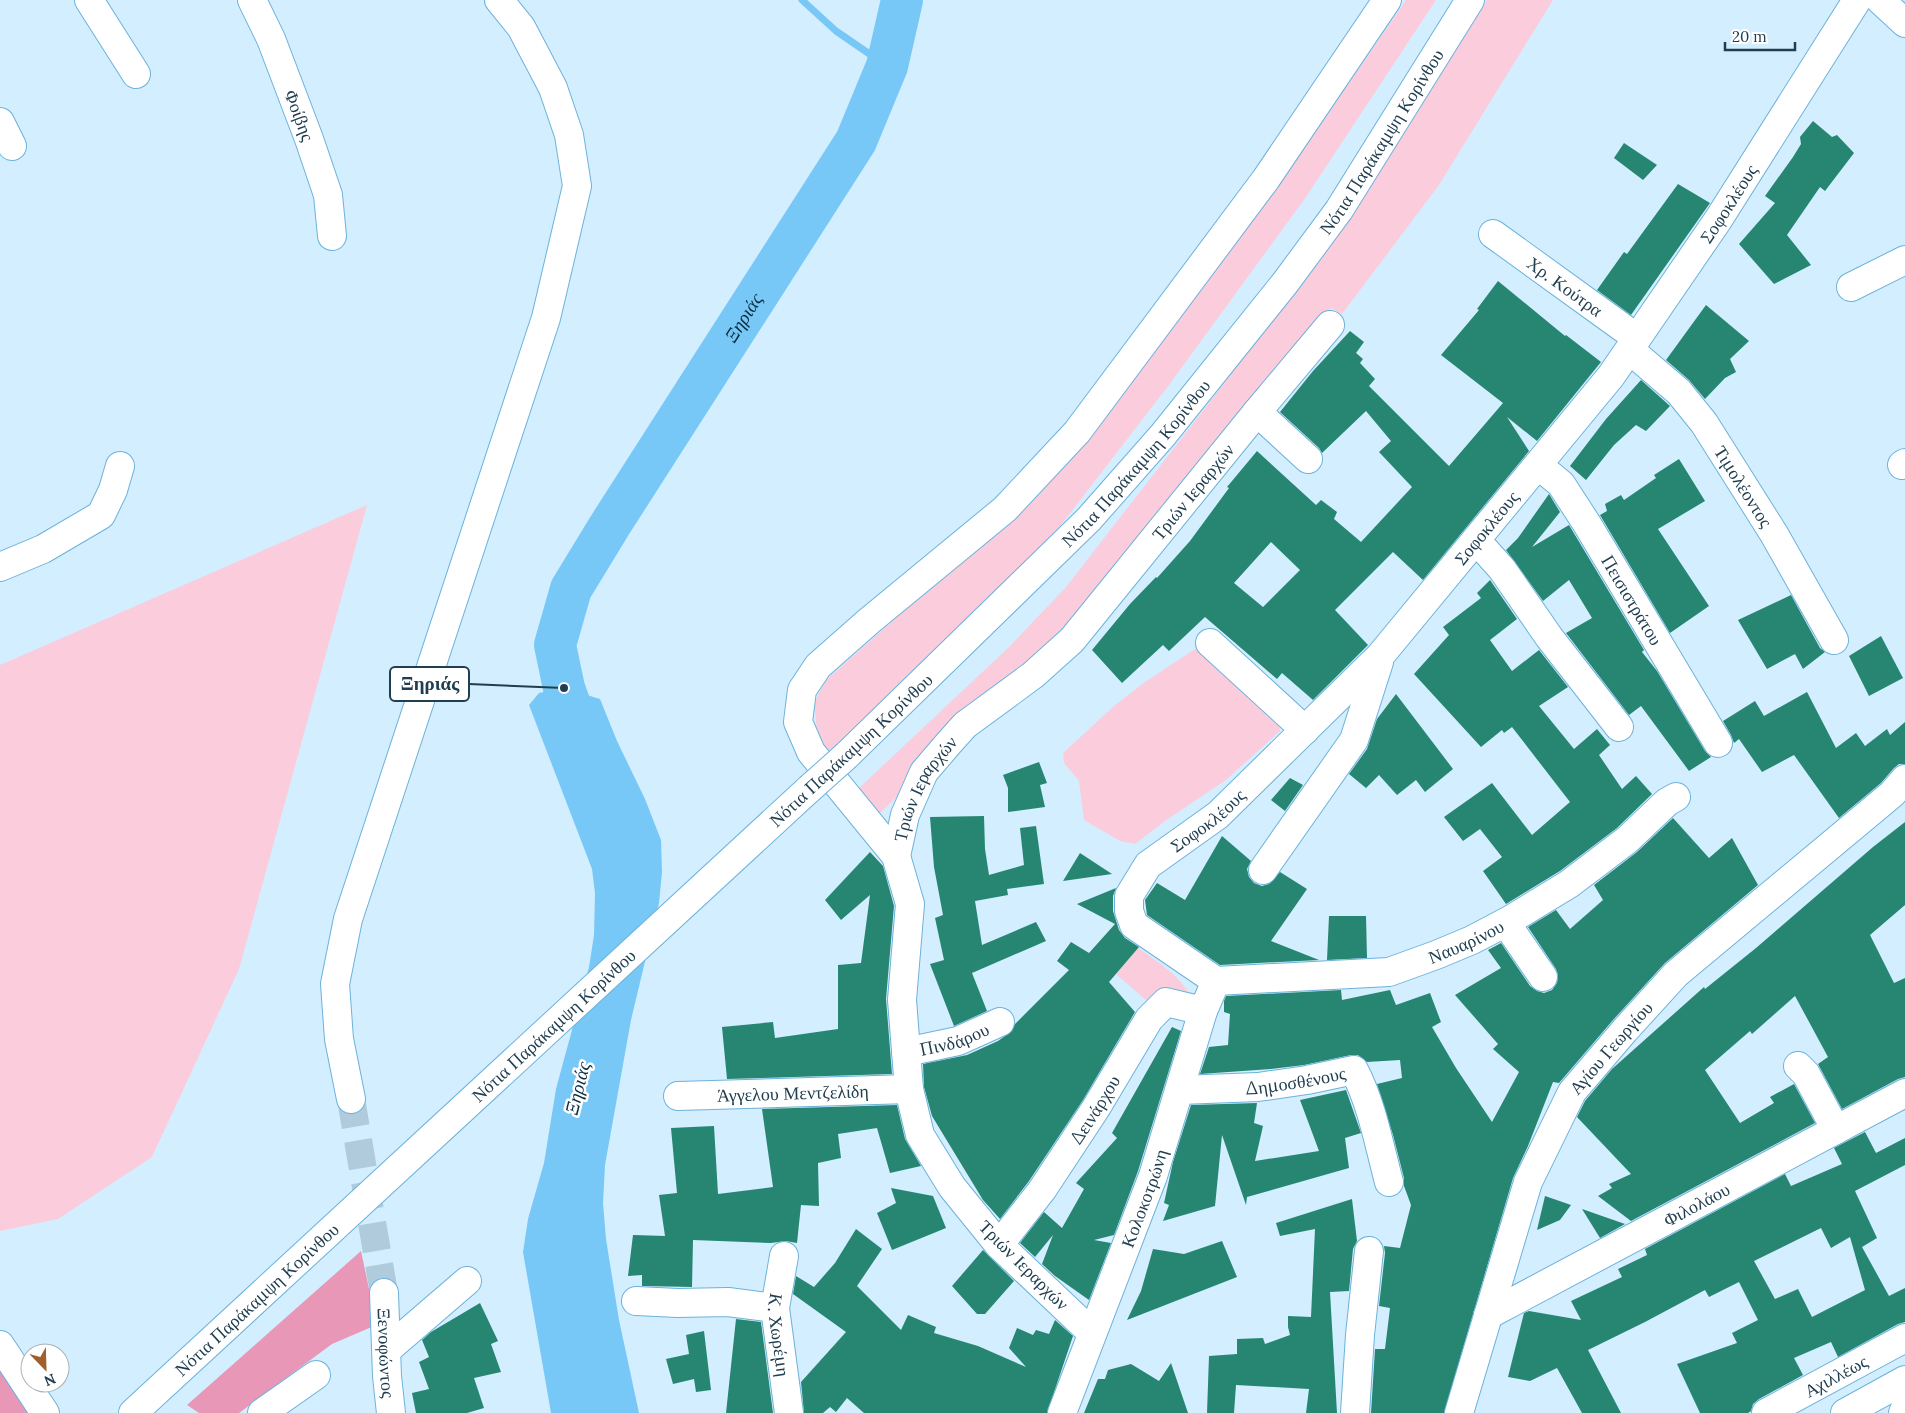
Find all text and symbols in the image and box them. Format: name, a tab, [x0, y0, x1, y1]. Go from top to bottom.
scale bar	[1725, 20, 1795, 52]
text: 20 m	[1732, 27, 1767, 46]
street label: Νότια Παράκαμψη Κορίνθου	[1314, 44, 1448, 239]
street label: Φοίβης	[280, 87, 320, 144]
street label: Σοφοκλέους	[1694, 160, 1762, 247]
street label: Χρ. Κούτρα	[1523, 251, 1608, 321]
water label: Ξηριάς	[718, 288, 768, 346]
street label: Νότια Παράκαμψη Κορίνθου	[1056, 374, 1215, 551]
street label: Τριών Ιεραρχών	[1146, 438, 1239, 545]
street label: Τιμολέοντος	[1710, 441, 1778, 531]
street label: Σοφοκλέους	[1449, 486, 1523, 569]
street label: Πεισιστράτου	[1597, 551, 1668, 649]
callout: Ξηριάς	[390, 667, 469, 701]
street label: Νότια Παράκαμψη Κορίνθου	[765, 668, 938, 832]
text: Ξηριάς	[401, 671, 460, 695]
street label: Τριών Ιεραρχών	[888, 731, 962, 844]
street label: Σοφοκλέους	[1166, 784, 1250, 857]
street label: Ναυαρίνου	[1425, 914, 1508, 968]
street label: Νότια Παράκαμψη Κορίνθου	[466, 944, 640, 1106]
street label: Αγίου Γεωργίου	[1564, 996, 1657, 1099]
street label: Πινδάρου	[918, 1017, 993, 1060]
water label: Ξηριάς	[559, 1059, 595, 1117]
street label: Δημοσθένους	[1245, 1061, 1348, 1099]
street label: Δεινάρχου	[1064, 1071, 1125, 1148]
street label: Άγγελου Μεντζελίδη	[717, 1079, 869, 1106]
street label: Κολοκοτρώνη	[1115, 1146, 1172, 1251]
street label: Φιλολάου	[1659, 1177, 1733, 1231]
street label: Τριών Ιεραρχών	[974, 1215, 1074, 1315]
street label: Νότια Παράκαμψη Κορίνθου	[170, 1218, 343, 1380]
street label: Κ. Χωρέμη	[763, 1292, 796, 1378]
street label: Ξενοφώντος	[373, 1308, 401, 1399]
north arrow	[20, 1343, 70, 1393]
street label: Αχιλλέως	[1800, 1349, 1871, 1402]
text: N	[41, 1370, 59, 1390]

